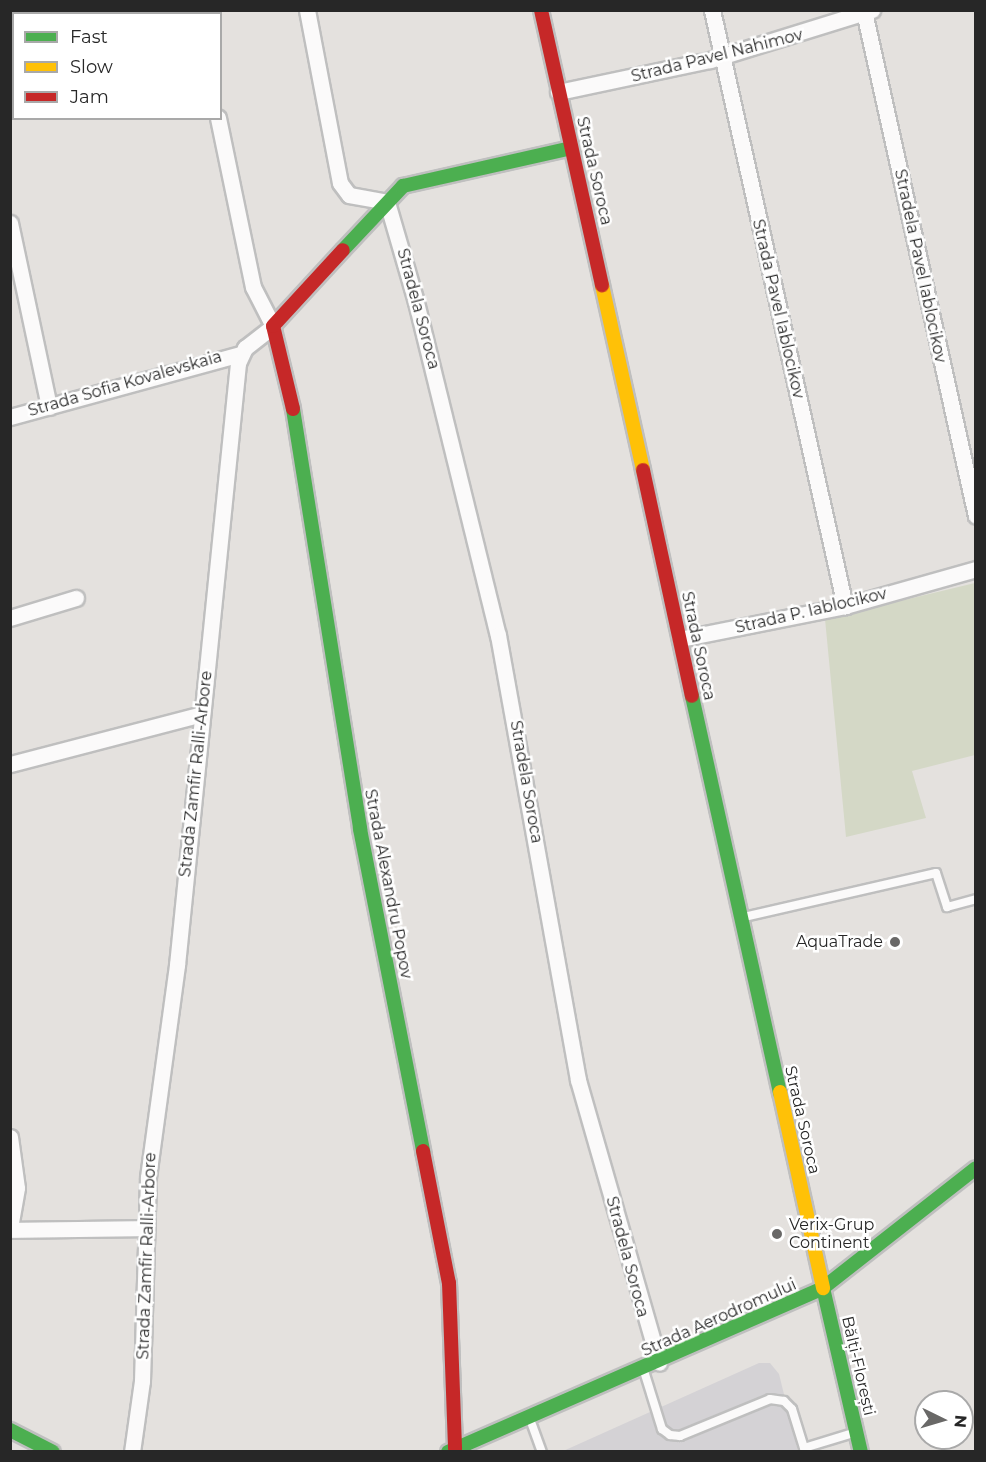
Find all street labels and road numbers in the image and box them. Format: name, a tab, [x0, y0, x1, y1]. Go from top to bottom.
street label: Strada Pavel Nahimov	[629, 25, 805, 87]
street label: Strada Soroca	[572, 115, 616, 227]
street label: Stradela Pavel Iablocikov	[890, 167, 950, 365]
street label: Strada Pavel Iablocikov	[748, 217, 808, 401]
street label: Stradela Sorocа	[393, 246, 443, 372]
street label: Strada Sofia Kovalevskaia	[26, 347, 224, 421]
street label: Strada P. Iablocikov	[733, 584, 889, 638]
street label: Strada Soroca	[677, 590, 719, 702]
street label: Strada Zamfir Ralli-Arbore	[176, 670, 216, 878]
street label: Stradela Sorocа	[506, 719, 546, 845]
street label: Strada Alexandru Popov	[360, 788, 416, 980]
street label: Strada Soroca	[780, 1064, 824, 1176]
street label: Strada Zamfir Ralli-Arbore	[134, 1152, 160, 1360]
street label: Stradela Sorocа	[602, 1194, 652, 1320]
street label: Strada Aerodromului	[639, 1275, 799, 1361]
street label: Bălți-Florești	[837, 1314, 879, 1418]

